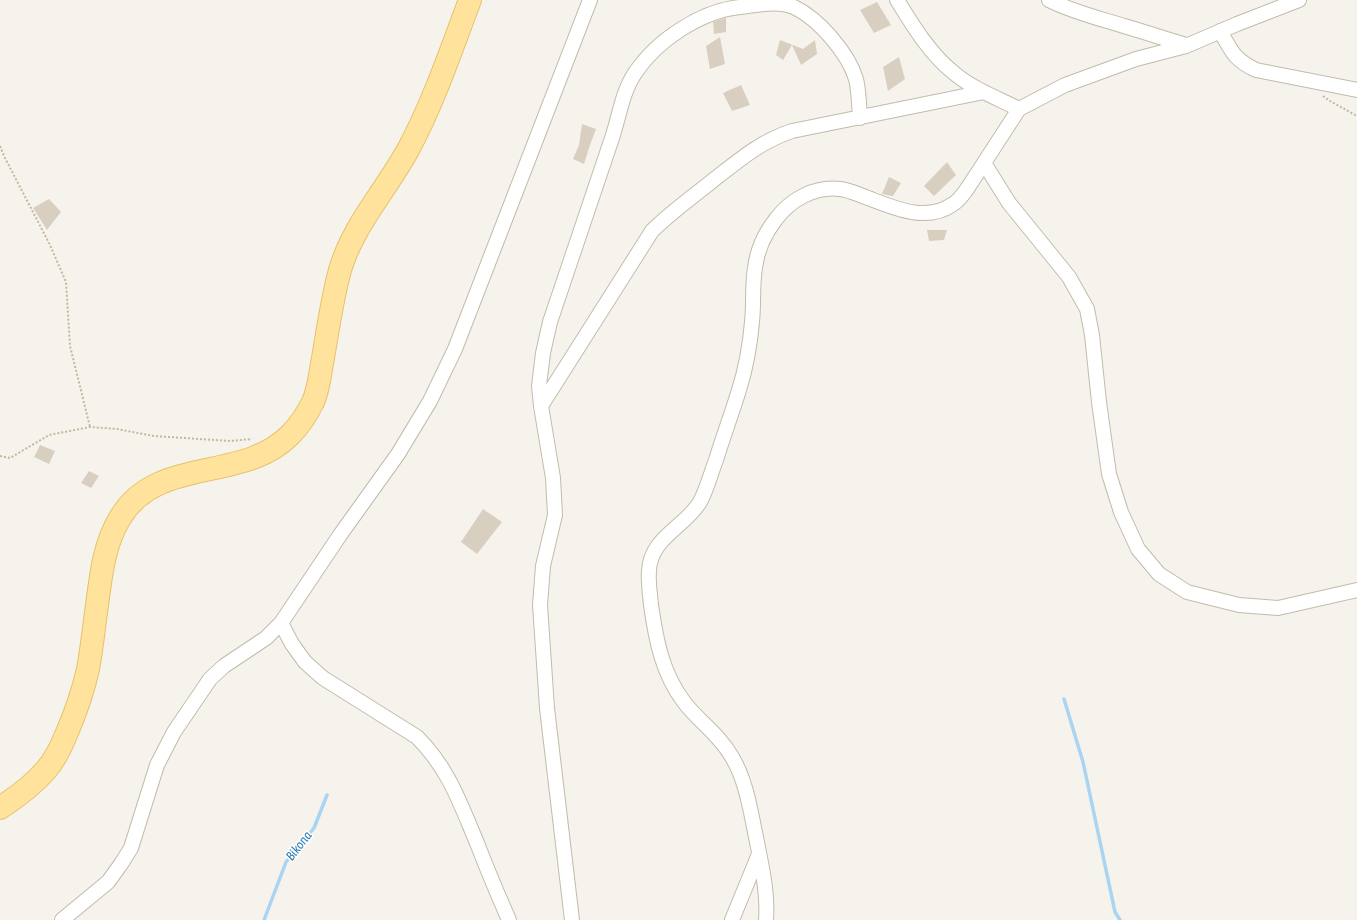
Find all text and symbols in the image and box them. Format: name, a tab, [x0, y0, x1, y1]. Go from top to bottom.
water label: Bikona	[283, 828, 315, 864]

